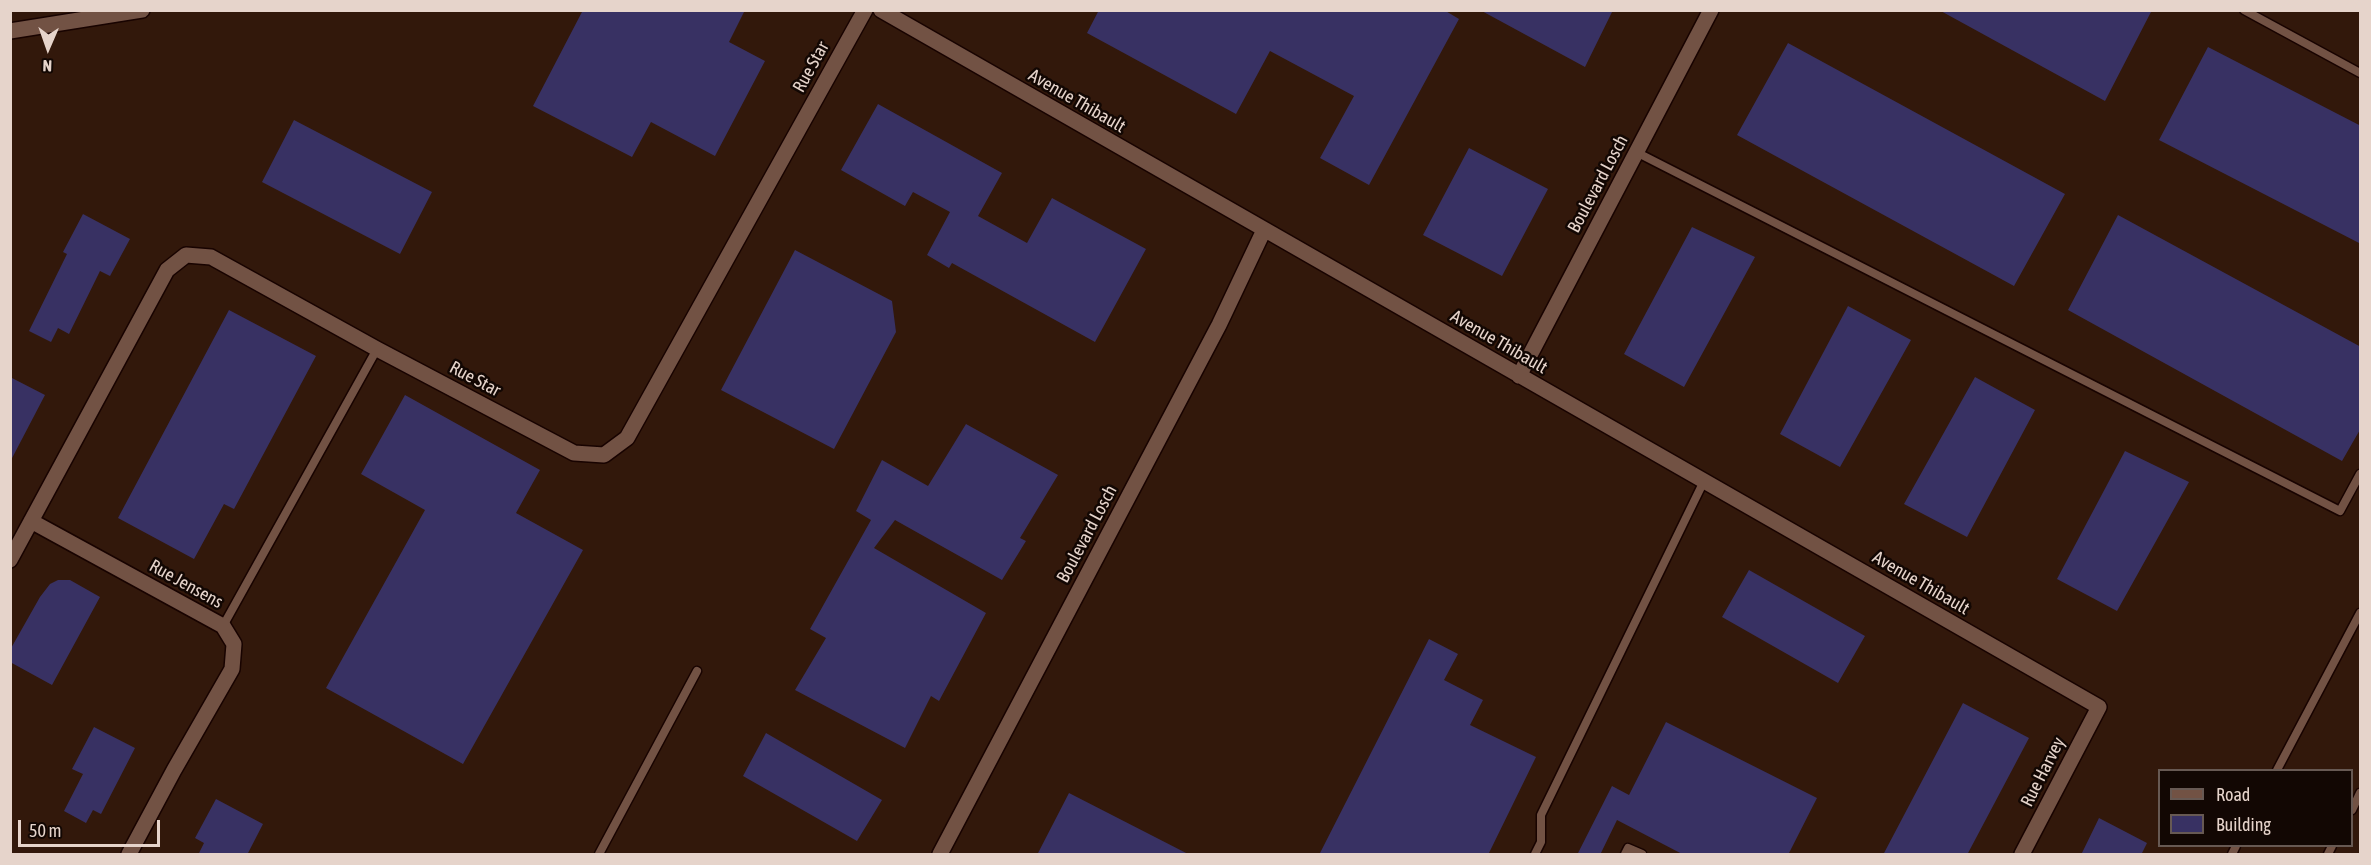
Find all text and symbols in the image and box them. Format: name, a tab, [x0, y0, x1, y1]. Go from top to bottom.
north arrow	[18, 18, 78, 78]
street label: Rue Star	[788, 38, 834, 96]
text: N	[42, 57, 52, 75]
street label: Avenue Thibault	[1025, 65, 1129, 137]
street label: Boulevard Losch	[1563, 132, 1633, 236]
street label: Avenue Thibault	[1447, 306, 1551, 378]
street label: Rue Star	[446, 357, 504, 401]
street label: Boulevard Losch	[1052, 482, 1122, 586]
street label: Avenue Thibault	[1869, 547, 1973, 619]
street label: Rue Jensens	[146, 555, 226, 613]
street label: Rue Harvey	[2016, 734, 2070, 810]
legend	[2158, 769, 2353, 847]
text: Road	[2216, 784, 2250, 805]
scale bar	[21, 808, 164, 846]
text: Building	[2216, 814, 2271, 835]
text: 50 m	[29, 820, 61, 841]

